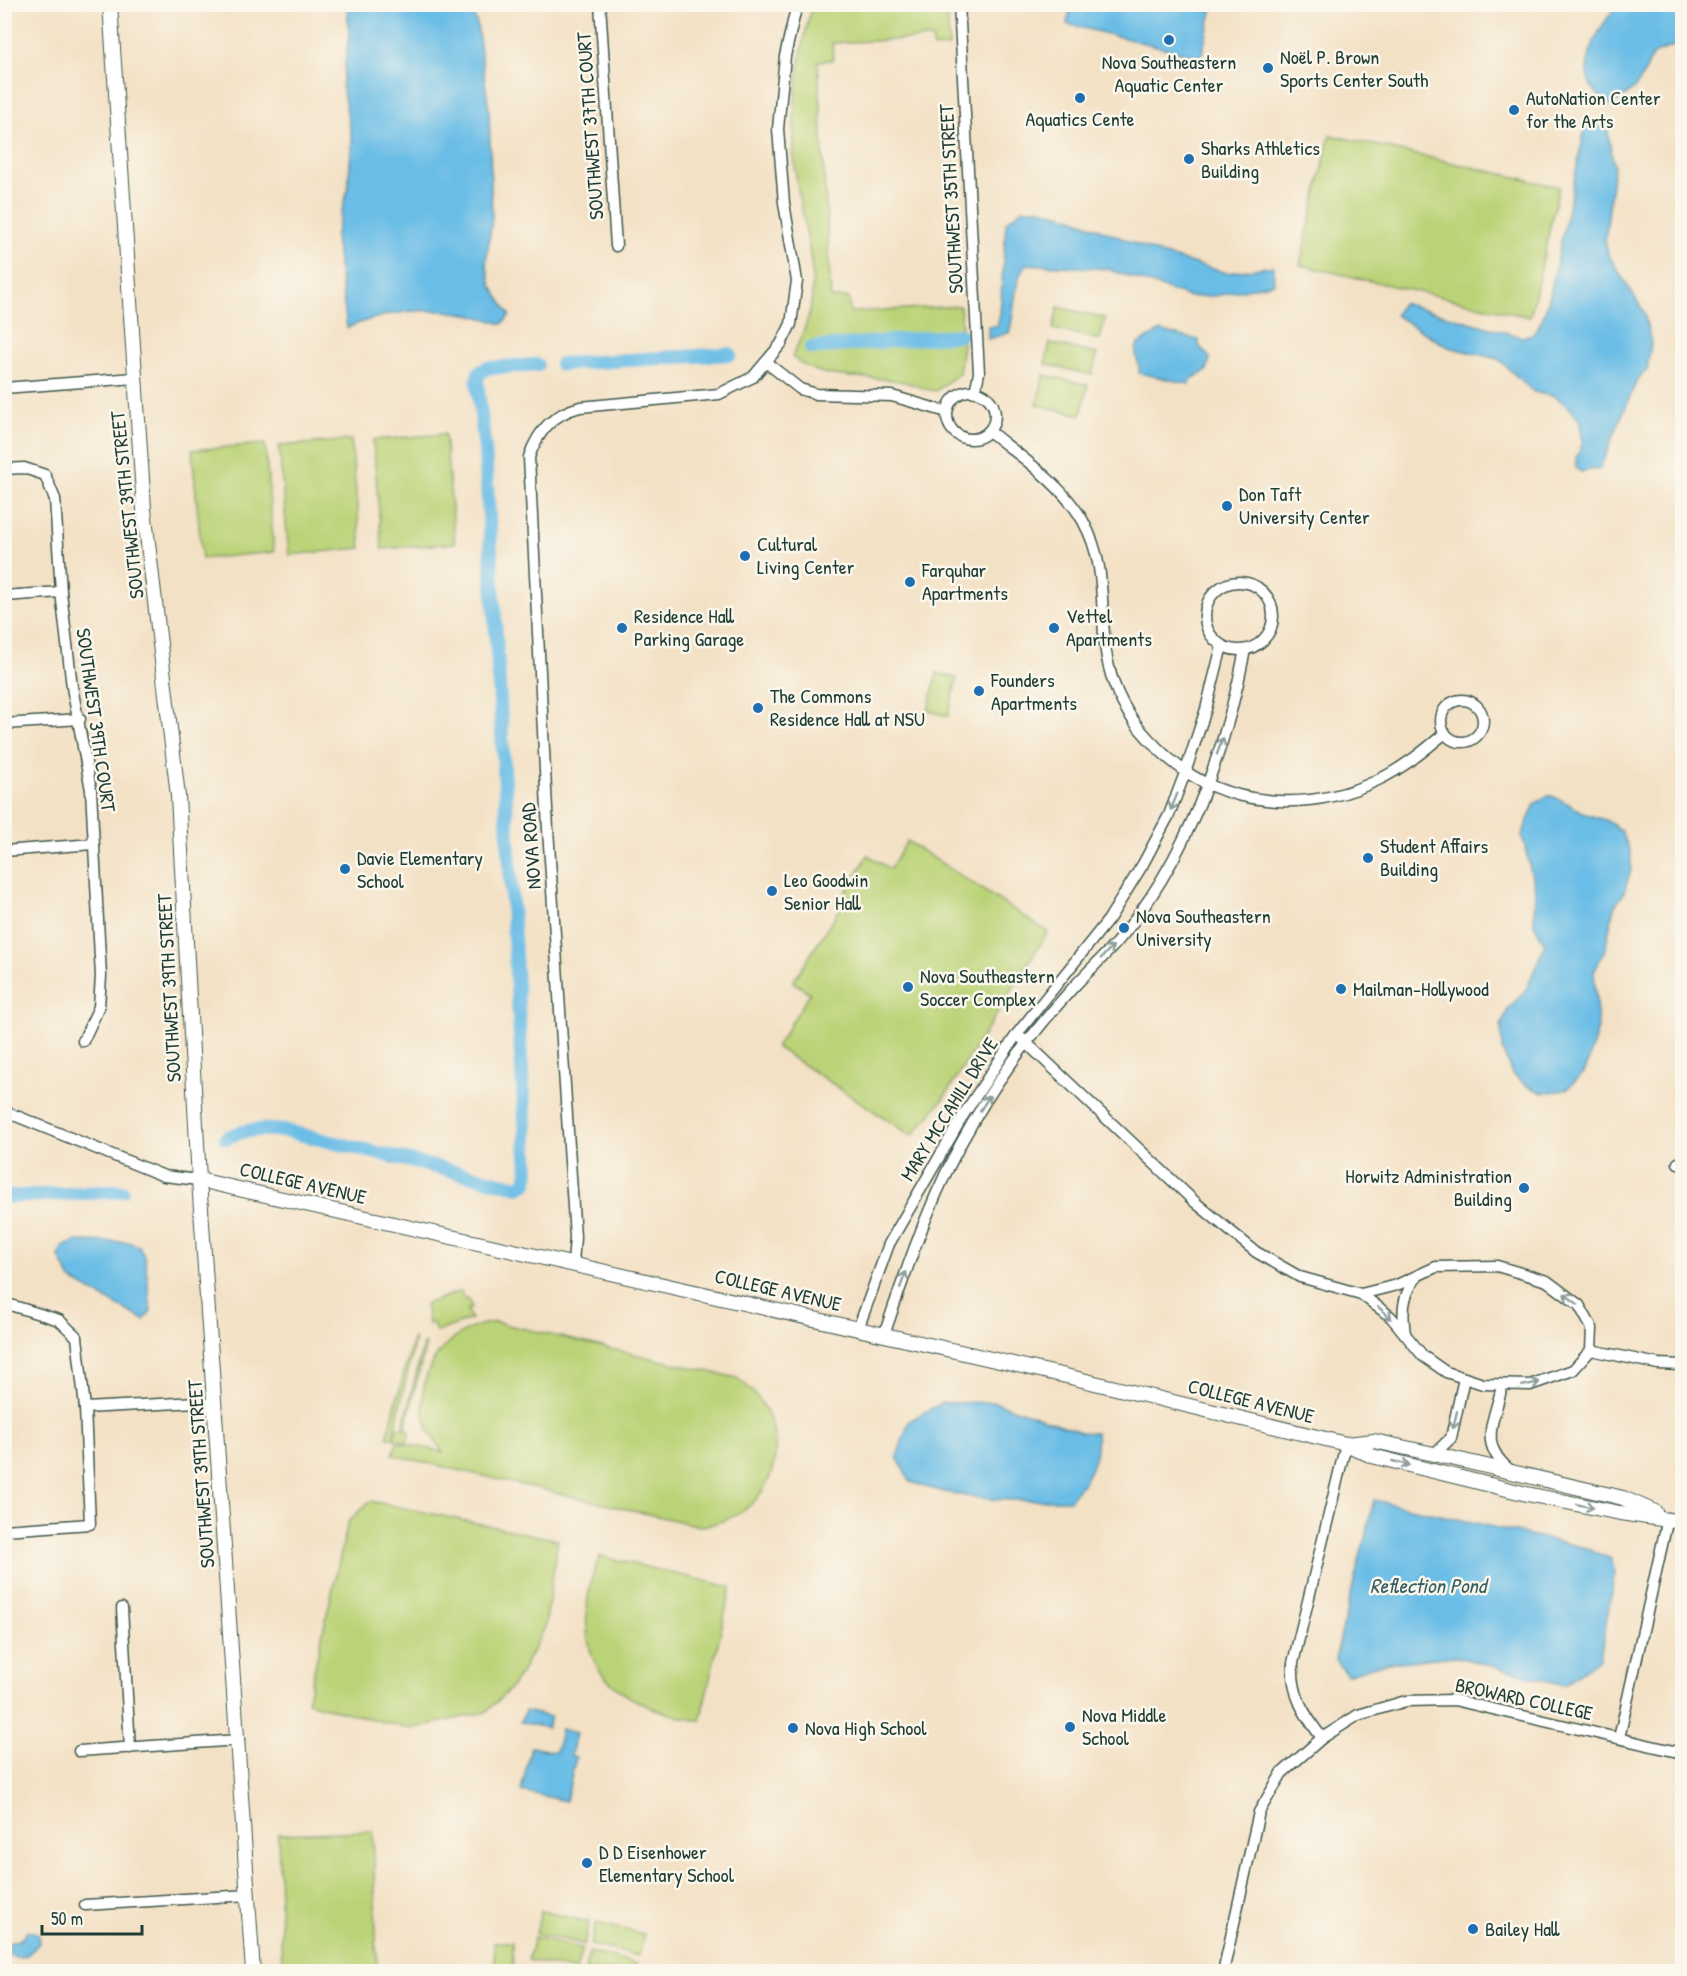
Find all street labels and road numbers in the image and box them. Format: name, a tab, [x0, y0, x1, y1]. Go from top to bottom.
street label: SOUTHWEST 37TH COURT	[569, 31, 610, 221]
street label: SOUTHWEST 35TH STREET	[932, 103, 969, 294]
street label: SOUTHWEST 39TH STREET	[103, 409, 150, 600]
street label: SOUTHWEST 39TH COURT	[70, 626, 123, 814]
street label: NOVA ROAD	[514, 801, 547, 890]
street label: SOUTHWEST 39TH STREET	[150, 893, 187, 1083]
street label: MARY MCCAHILL DRIVE	[893, 1032, 1004, 1186]
street label: COLLEGE AVENUE	[237, 1155, 369, 1210]
street label: COLLEGE AVENUE	[712, 1262, 844, 1317]
street label: COLLEGE AVENUE	[1185, 1372, 1317, 1429]
street label: SOUTHWEST 39TH STREET	[180, 1378, 221, 1569]
street label: BROWARD COLLEGE	[1453, 1671, 1595, 1726]

